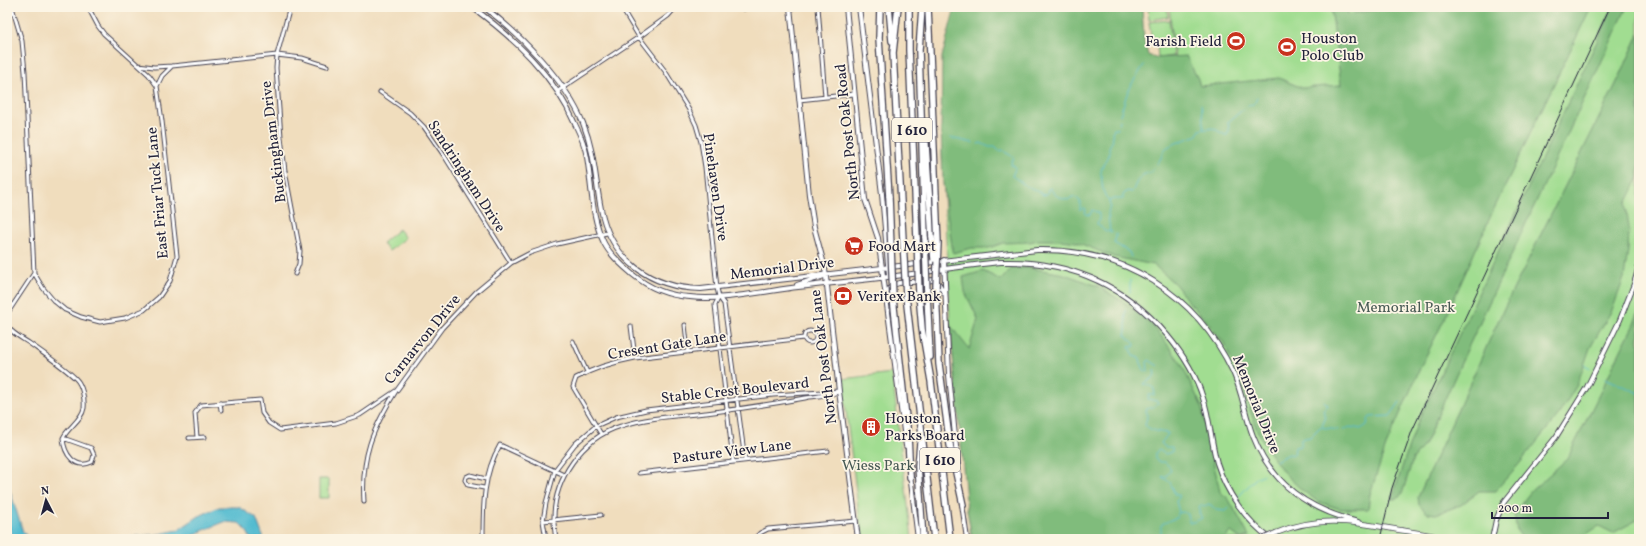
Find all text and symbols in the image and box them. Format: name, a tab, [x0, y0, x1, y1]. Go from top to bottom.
place label: Houston Polo Club	[1301, 29, 1364, 67]
sports icon: Farish Field	[1225, 30, 1247, 52]
place label: Farish Field	[1145, 32, 1222, 53]
sports icon: Houston Polo Club	[1276, 36, 1298, 58]
street label: North Post Oak Road	[831, 63, 866, 201]
street label: Buckingham Drive	[257, 80, 292, 204]
street label: Sandringham Drive	[422, 117, 510, 237]
road number: I 610	[892, 118, 932, 142]
street label: East Friar Tuck Lane	[142, 126, 175, 260]
street label: Pinehaven Drive	[697, 132, 732, 243]
supermarket icon: Food Mart	[843, 235, 865, 257]
place label: Food Mart	[868, 237, 936, 258]
street label: Memorial Drive	[729, 253, 835, 286]
bank icon: Veritex Bank	[832, 285, 854, 307]
place label: Veritex Bank	[857, 287, 941, 308]
street label: North Post Oak Lane	[806, 288, 843, 425]
street label: Carnarvon Drive	[380, 290, 466, 390]
park label: Memorial Park	[1357, 298, 1455, 319]
street label: Cresent Gate Lane	[607, 327, 728, 366]
street label: Memorial Drive	[1226, 352, 1285, 457]
street label: Stable Crest Boulevard	[660, 373, 810, 410]
place label: Houston Parks Board	[885, 409, 965, 447]
building icon: Houston Parks Board	[860, 416, 882, 438]
street label: Pasture View Lane	[672, 435, 793, 470]
road number: I 610	[920, 448, 960, 472]
park label: Wiess Park	[842, 456, 914, 477]
north arrow	[26, 480, 66, 520]
text: N	[40, 484, 50, 499]
scale bar	[1492, 494, 1608, 520]
text: 200 m	[1498, 501, 1532, 517]

